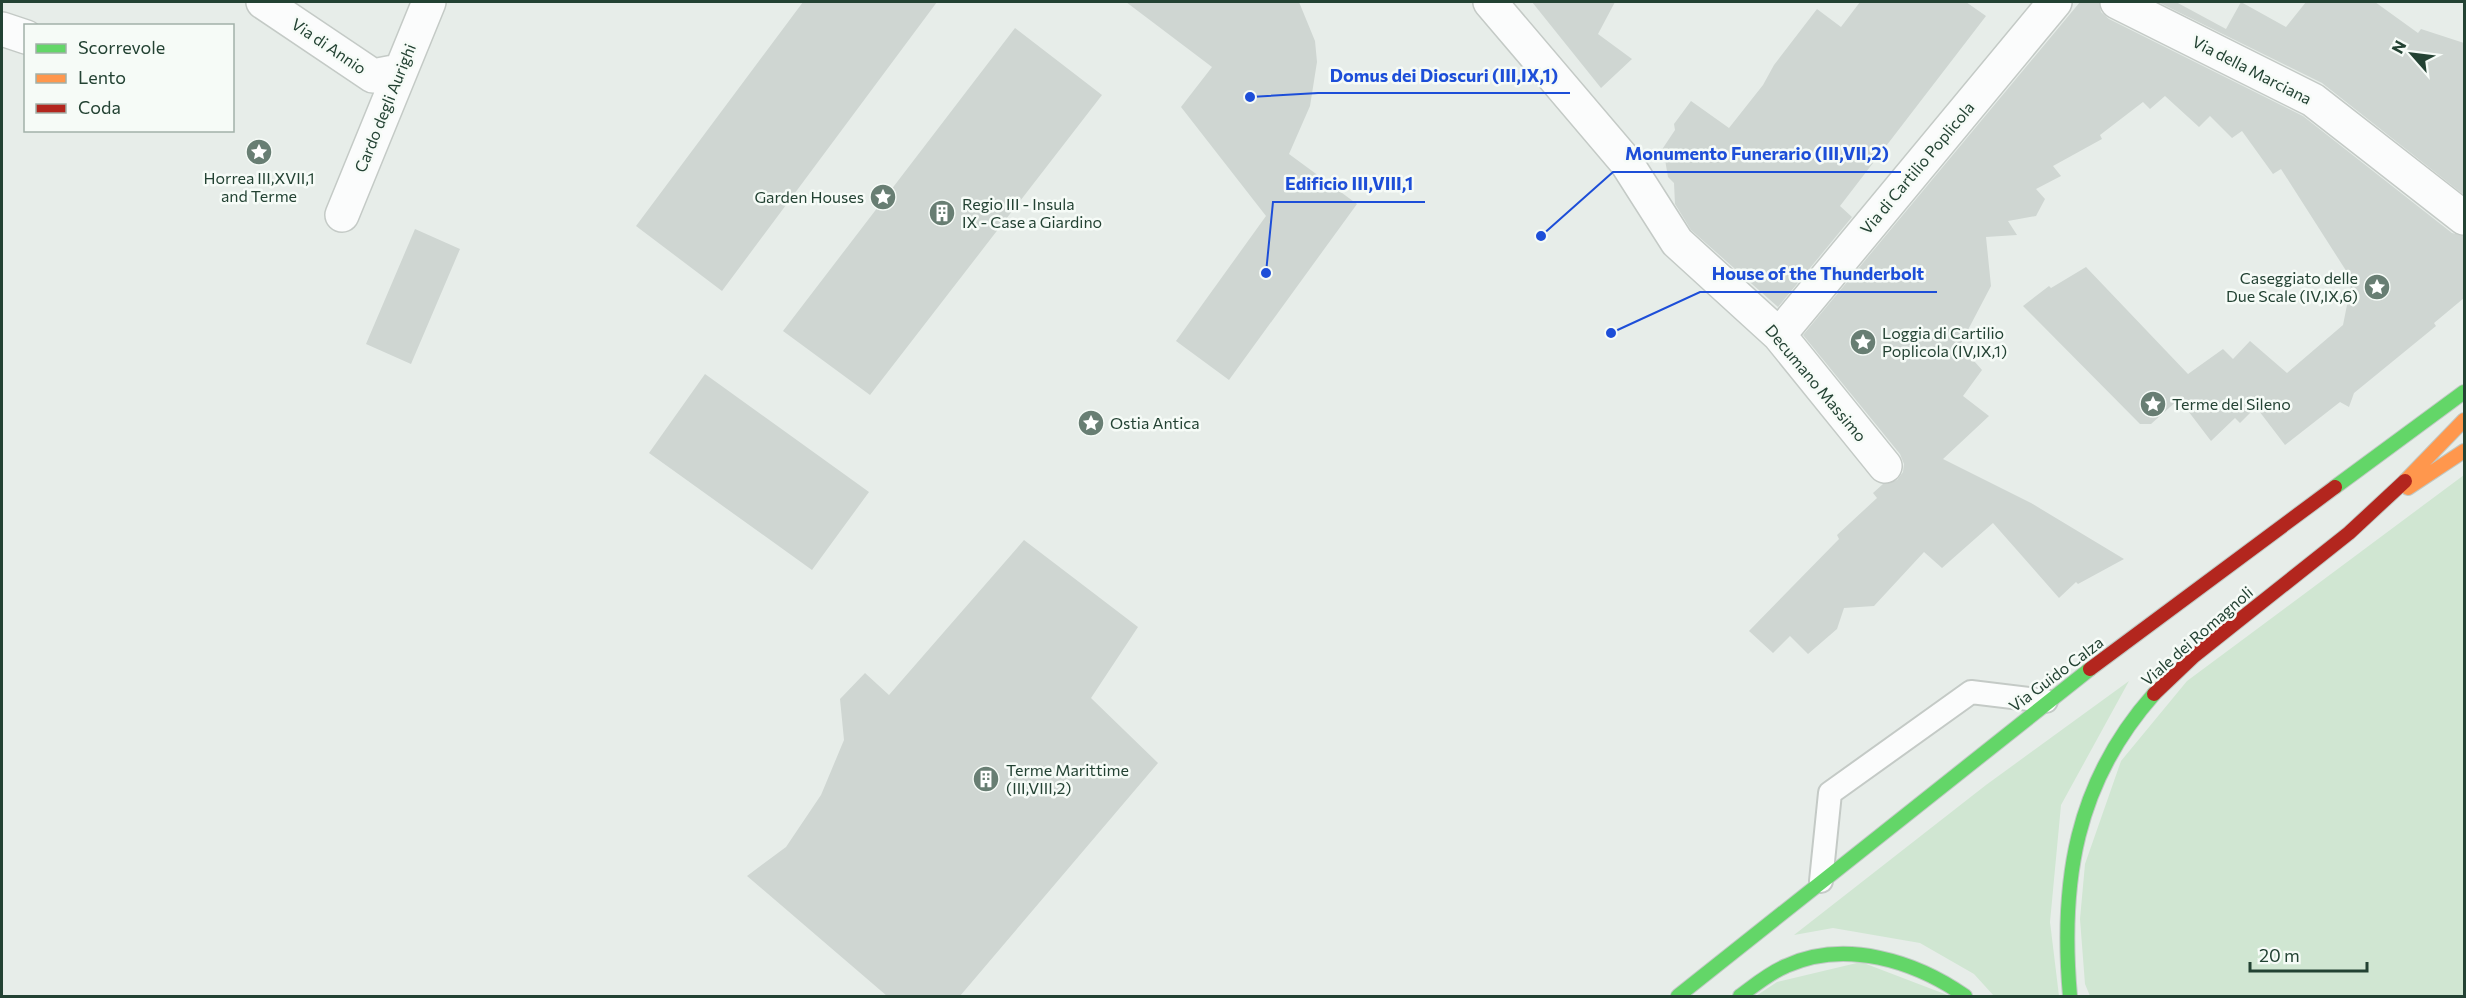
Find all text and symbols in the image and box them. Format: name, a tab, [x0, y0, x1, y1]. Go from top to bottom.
street label: Via di Annio	[288, 14, 370, 78]
legend	[24, 24, 234, 132]
north arrow	[2382, 24, 2442, 84]
street label: Via della Marciana	[2189, 31, 2315, 108]
text: Scorrevole	[78, 36, 165, 58]
text: N	[2387, 37, 2410, 56]
street label: Cardo degli Aurighi	[350, 41, 419, 175]
callout: Domus dei Dioscuri (III,IX,1)	[1318, 57, 1570, 93]
text: Domus dei Dioscuri (III,IX,1)	[1330, 64, 1558, 86]
text: Lento	[78, 66, 126, 88]
text: Coda	[78, 96, 121, 118]
street label: Via di Cartilio Poplicola	[1856, 98, 1978, 238]
callout: Monumento Funerario (III,VII,2)	[1613, 136, 1901, 172]
place icon: Horrea III,XVII,1 and Terme	[244, 137, 274, 167]
text: Monumento Funerario (III,VII,2)	[1625, 142, 1889, 164]
callout: Edificio III,VIII,1	[1273, 166, 1425, 202]
place label: Horrea III,XVII,1 and Terme	[203, 168, 315, 205]
text: Edificio III,VIII,1	[1285, 172, 1413, 194]
place icon: Garden Houses	[868, 182, 898, 212]
place label: Garden Houses	[754, 187, 864, 206]
place label: Regio III - Insula IX - Case a Giardino	[962, 194, 1102, 231]
building icon: Regio III - Insula IX - Case a Giardino	[927, 198, 957, 228]
callout: House of the Thunderbolt	[1700, 256, 1937, 292]
text: House of the Thunderbolt	[1712, 262, 1925, 284]
place label: Caseggiato delle Due Scale (IV,IX,6)	[2226, 268, 2358, 305]
place icon: Caseggiato delle Due Scale (IV,IX,6)	[2362, 272, 2392, 302]
street label: Decumano Massimo	[1762, 320, 1871, 445]
place label: Loggia di Cartilio Poplicola (IV,IX,1)	[1882, 323, 2007, 360]
place icon: Loggia di Cartilio Poplicola (IV,IX,1)	[1848, 327, 1878, 357]
place icon: Terme del Sileno	[2138, 389, 2168, 419]
place label: Terme del Sileno	[2172, 394, 2291, 413]
place icon: Ostia Antica	[1076, 408, 1106, 438]
place label: Ostia Antica	[1110, 413, 1200, 432]
street label: Viale dei Romagnoli	[2137, 582, 2256, 689]
street label: Via Guido Calza	[2005, 632, 2106, 715]
place label: Terme Marittime (III,VIII,2)	[1006, 760, 1129, 797]
building icon: Terme Marittime (III,VIII,2)	[971, 764, 1001, 794]
scale bar	[2250, 935, 2367, 973]
text: 20 m	[2259, 944, 2300, 966]

